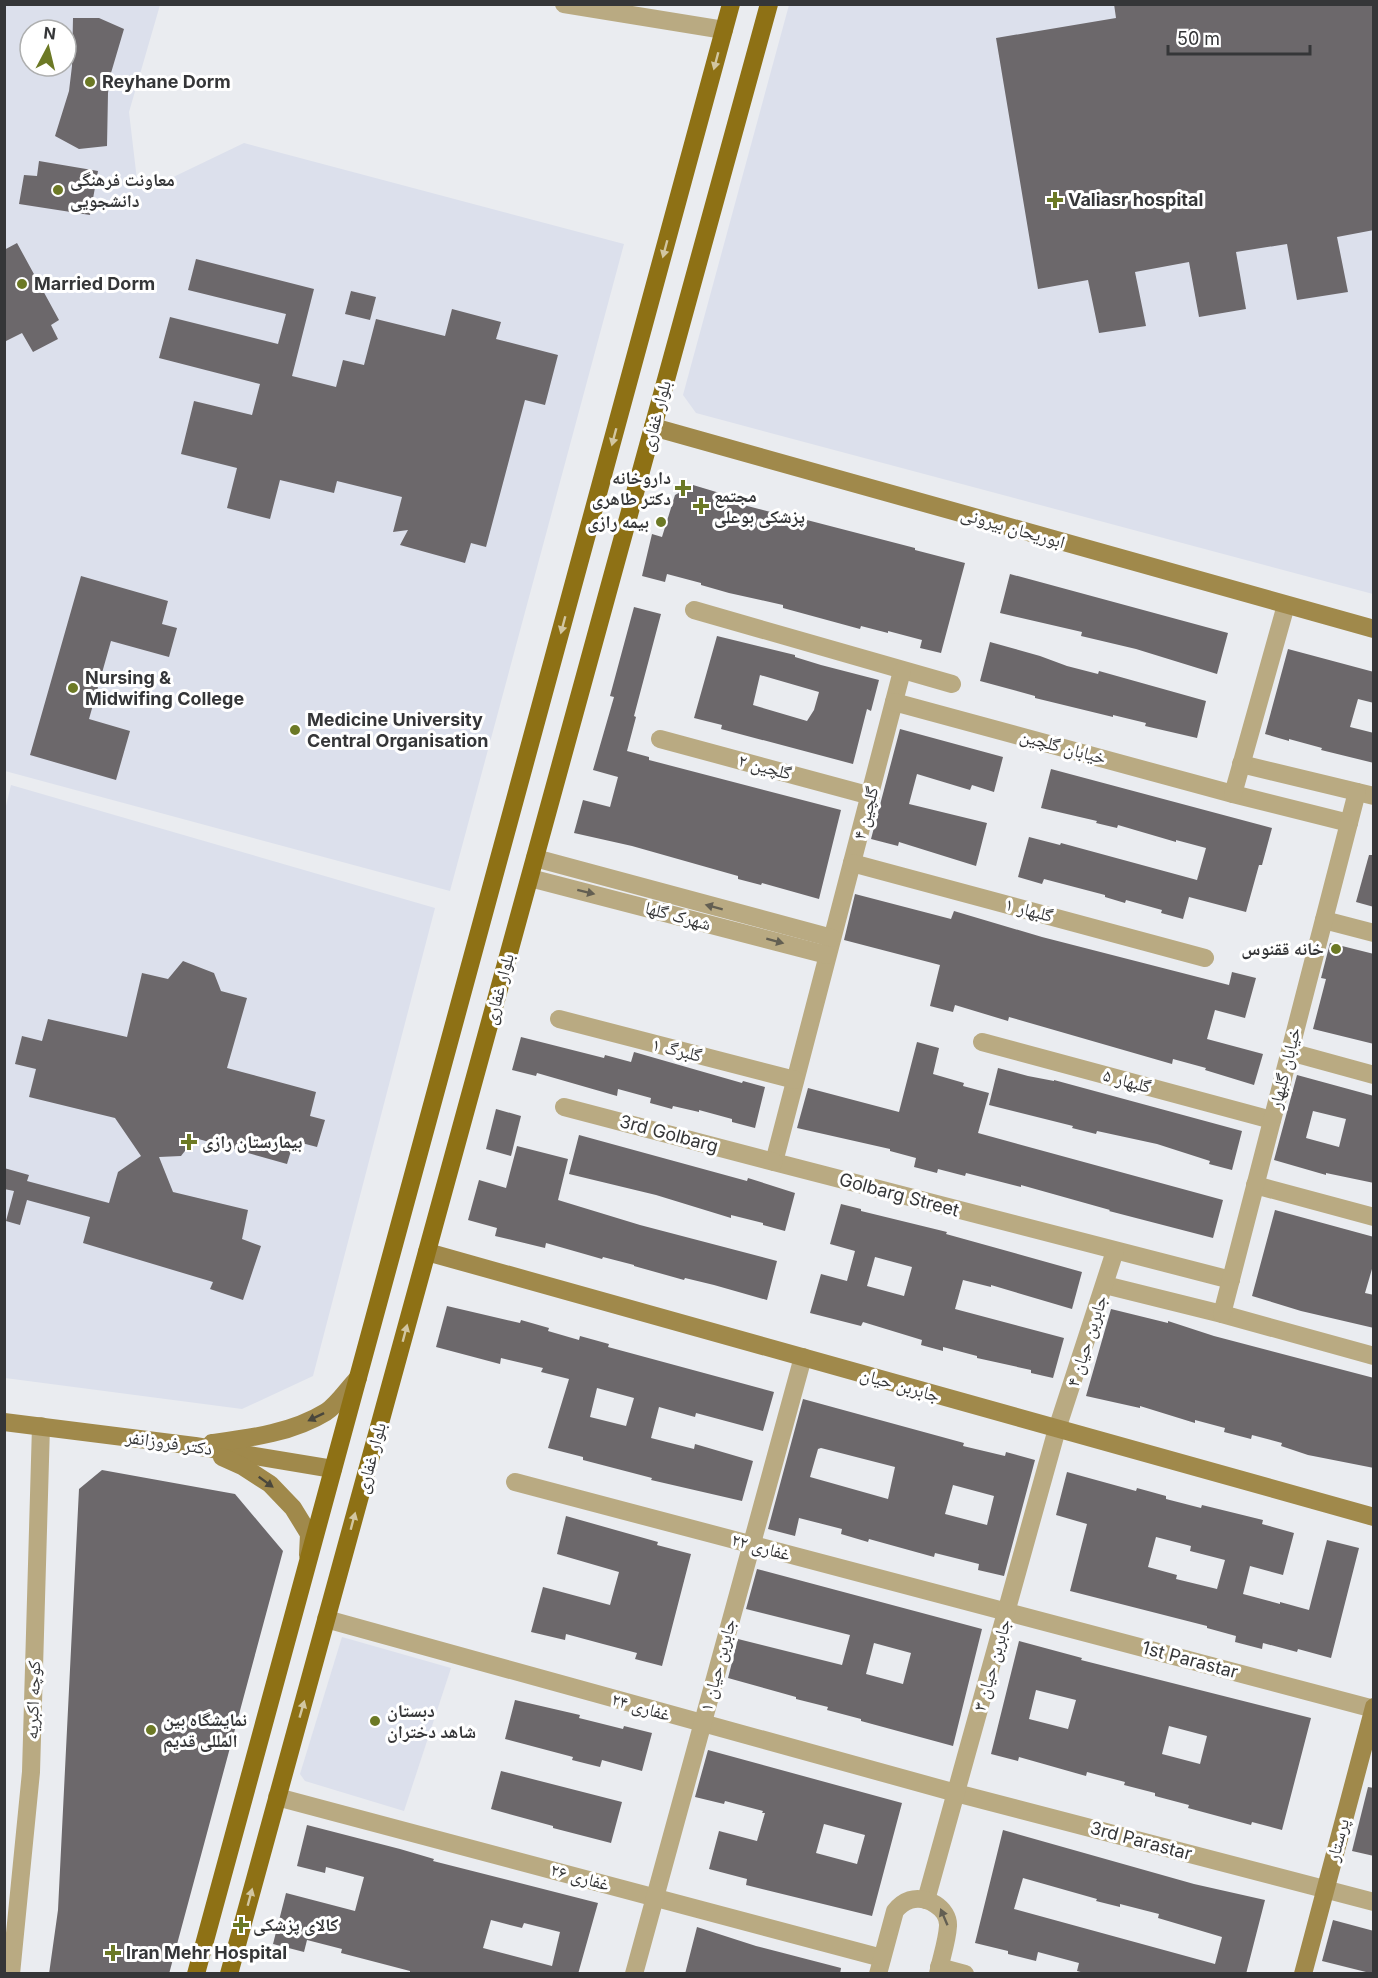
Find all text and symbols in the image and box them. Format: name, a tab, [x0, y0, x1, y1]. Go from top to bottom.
north arrow	[18, 18, 78, 78]
scale bar	[1168, 18, 1310, 56]
text: N	[43, 22, 57, 44]
text: 50 m	[1177, 28, 1220, 49]
one-way arrow	[711, 52, 720, 70]
place label: Reyhane Dorm	[102, 71, 231, 92]
marker: Reyhane Dorm	[83, 75, 97, 89]
place label: معاونت فرهنگی دانشجویی	[70, 169, 175, 212]
marker: معاونت فرهنگی دانشجویی	[51, 183, 65, 197]
place label: Valiasr hospital	[1068, 189, 1203, 210]
marker: Valiasr hospital	[1046, 191, 1064, 209]
one-way arrow	[660, 240, 669, 258]
place label: Married Dorm	[34, 273, 155, 294]
marker: Married Dorm	[15, 277, 29, 291]
street label: بلوار غفاری	[636, 378, 676, 454]
one-way arrow	[609, 428, 618, 446]
place label: داروخانه دکتر طاهری	[592, 467, 671, 510]
marker: داروخانه دکتر طاهری	[676, 481, 690, 495]
place label: مجتمع پزشکی بوعلی	[714, 485, 805, 528]
marker: مجتمع پزشکی بوعلی	[692, 497, 710, 515]
street label: ابوریحان بیرونی	[958, 503, 1068, 553]
place label: بیمه رازی	[587, 511, 649, 533]
marker: بیمه رازی	[654, 515, 668, 529]
one-way arrow	[557, 616, 567, 635]
place label: Nursing & Midwifing College	[85, 667, 244, 709]
marker: Nursing & Midwifing College	[66, 681, 80, 695]
place label: Medicine University Central Organisation	[307, 709, 488, 751]
marker: Medicine University Central Organisation	[288, 723, 302, 737]
street label: خیابان گلچین	[1017, 725, 1109, 769]
street label: گلچین ۲	[736, 749, 794, 785]
street label: گلچین ۴	[848, 784, 884, 842]
one-way arrow	[577, 888, 595, 898]
street label: گلبهار ۱	[1003, 893, 1056, 927]
street label: شهرک گلها	[643, 897, 713, 934]
one-way arrow	[705, 901, 723, 911]
one-way arrow	[766, 937, 784, 946]
place label: خانه ققنوس	[1241, 938, 1324, 960]
marker: خانه ققنوس	[1329, 942, 1343, 956]
street label: بلوار غفاری	[479, 951, 519, 1027]
street label: خیابان گلبهار	[1264, 1025, 1306, 1112]
street label: گلبرگ ۱	[650, 1033, 705, 1066]
street label: گلبهار ۵	[1101, 1064, 1154, 1098]
street label: 3rd Golbarg	[618, 1110, 721, 1157]
place label: بیمارستان رازی	[202, 1131, 302, 1153]
marker: بیمارستان رازی	[180, 1133, 198, 1151]
street label: Golbarg Street	[837, 1168, 961, 1221]
street label: جابربن حیان ۴	[1062, 1292, 1112, 1390]
one-way arrow	[401, 1324, 410, 1342]
street label: جابربن حیان	[858, 1363, 942, 1407]
one-way arrow	[307, 1412, 324, 1421]
street label: بلوار غفاری	[351, 1420, 391, 1496]
street label: دکتر فروزانفر	[123, 1426, 214, 1459]
one-way arrow	[257, 1476, 273, 1488]
one-way arrow	[349, 1512, 358, 1530]
street label: غفاری ۲۲	[729, 1529, 793, 1565]
street label: جابربن حیان ۱	[695, 1616, 741, 1714]
street label: جابربن حیان ۳	[968, 1616, 1016, 1714]
street label: 1st Parastar	[1140, 1637, 1241, 1682]
street label: کوچه اکبریه	[21, 1660, 45, 1740]
street label: غفاری ۲۴	[609, 1688, 673, 1726]
one-way arrow	[298, 1700, 307, 1718]
place label: دبستان شاهد دختران	[387, 1700, 476, 1743]
place label: نمایشگاه بین المللی قدیم	[163, 1709, 247, 1753]
marker: دبستان شاهد دختران	[368, 1714, 382, 1728]
marker: نمایشگاه بین المللی قدیم	[144, 1723, 158, 1737]
street label: پرستار	[1322, 1816, 1354, 1865]
street label: 3rd Parastar	[1088, 1817, 1195, 1864]
street label: غفاری ۲۶	[548, 1859, 612, 1895]
one-way arrow	[246, 1888, 255, 1906]
one-way arrow	[939, 1908, 949, 1926]
place label: کالای پزشکی	[253, 1914, 338, 1936]
marker: کالای پزشکی	[234, 1918, 248, 1932]
place label: Iran Mehr Hospital	[126, 1942, 287, 1963]
marker: Iran Mehr Hospital	[104, 1944, 122, 1962]

